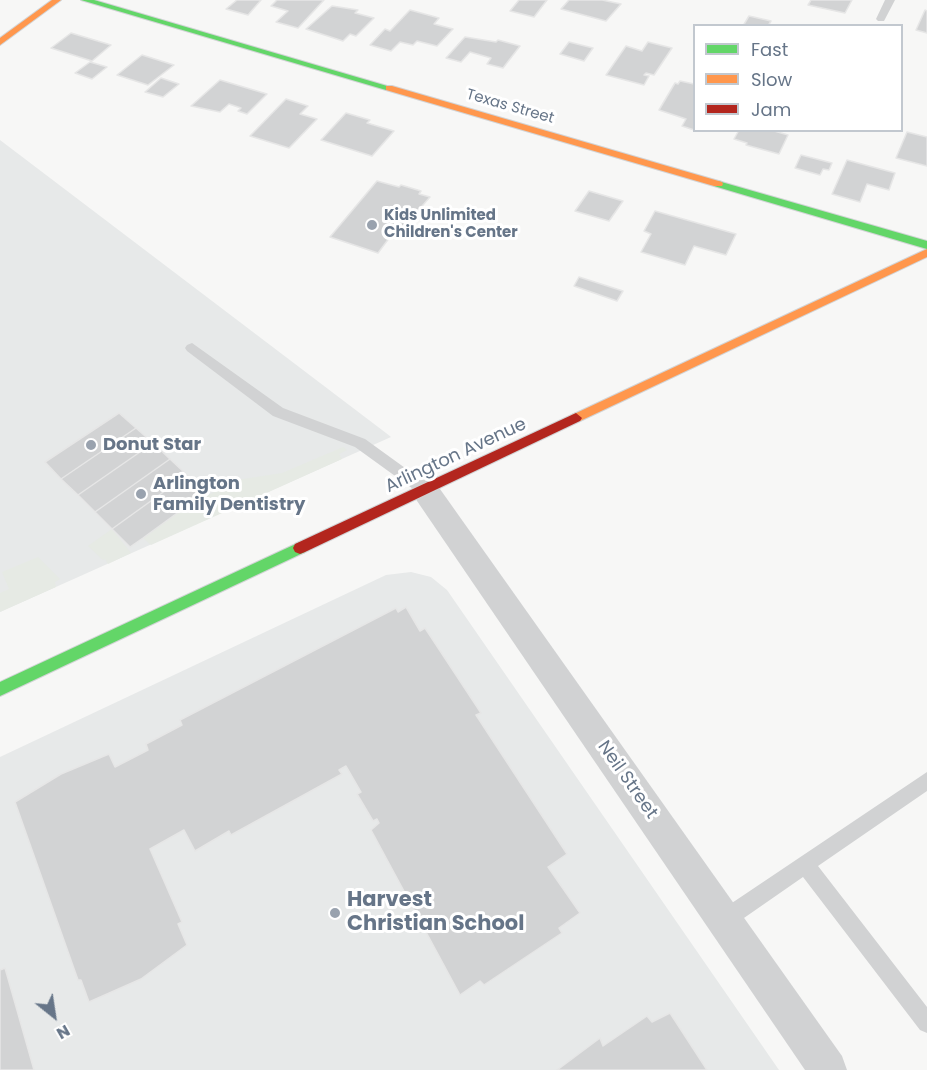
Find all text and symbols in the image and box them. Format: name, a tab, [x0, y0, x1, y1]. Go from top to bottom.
legend	[693, 24, 903, 132]
text: Fast	[751, 37, 788, 62]
text: Slow	[751, 67, 792, 92]
street label: Texas Street	[464, 86, 556, 128]
text: Jam	[751, 97, 791, 122]
place label: Kids Unlimited Children's Center	[384, 207, 518, 242]
marker: Kids Unlimited Children's Center	[365, 218, 379, 232]
street label: Arlington Avenue	[382, 414, 530, 498]
place label: Donut Star	[103, 434, 201, 456]
marker: Donut Star	[84, 438, 98, 452]
place label: Arlington Family Dentistry	[153, 473, 305, 516]
marker: Arlington Family Dentistry	[134, 487, 148, 501]
street label: Neil Street	[592, 737, 662, 823]
place label: Harvest Christian School	[347, 888, 524, 938]
marker: Harvest Christian School	[328, 906, 342, 920]
north arrow	[24, 986, 84, 1046]
text: N	[52, 1019, 74, 1045]

